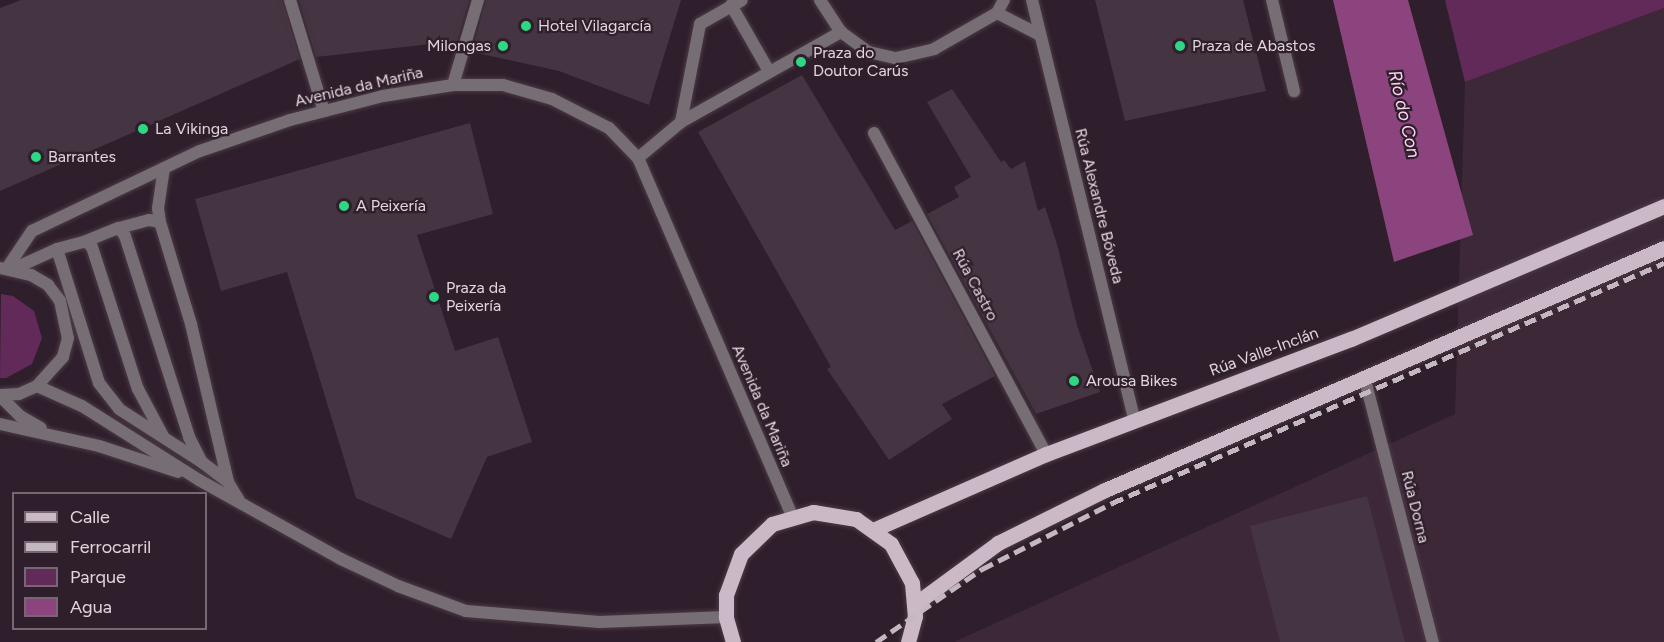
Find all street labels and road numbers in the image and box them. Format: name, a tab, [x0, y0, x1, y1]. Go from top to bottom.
street label: Avenida da Mariña	[293, 63, 425, 111]
street label: Rúa Alexandre Bóveda	[1070, 126, 1128, 286]
street label: Rúa Castro	[948, 246, 1002, 324]
street label: Rúa Valle-Inclán	[1207, 323, 1321, 381]
street label: Avenida da Mariña	[728, 342, 796, 470]
street label: Rúa Dorna	[1397, 469, 1433, 545]

